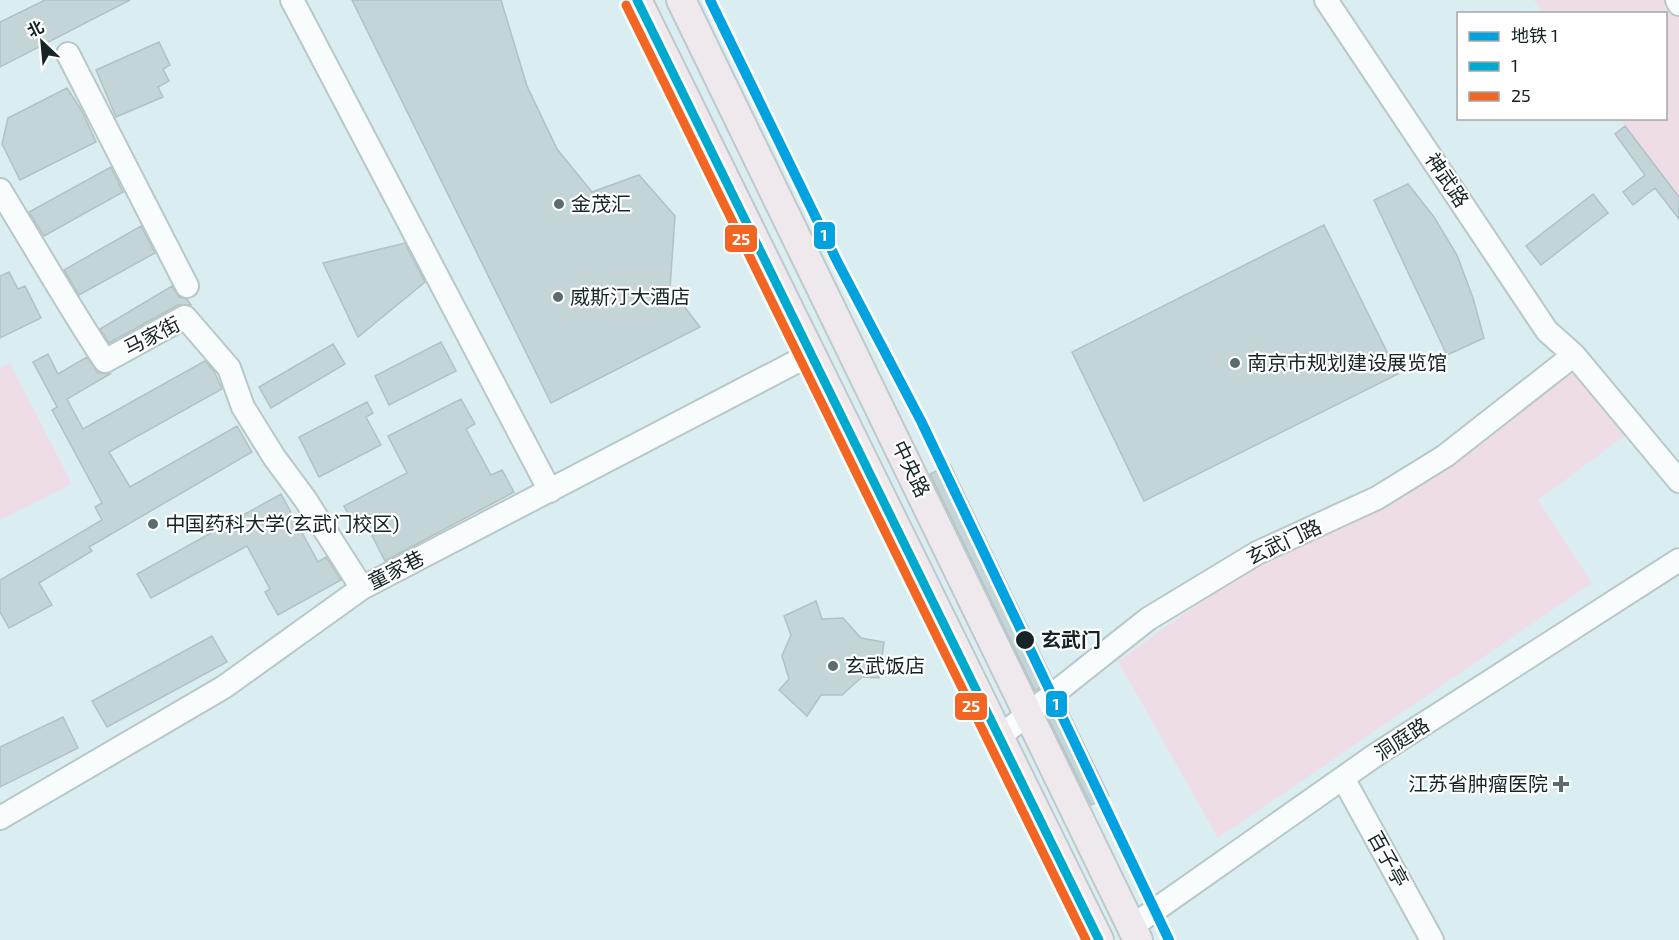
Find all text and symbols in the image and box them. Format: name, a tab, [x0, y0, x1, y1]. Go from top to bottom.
north arrow	[12, 12, 72, 72]
legend	[1457, 12, 1667, 120]
text: 北	[24, 16, 47, 40]
text: 地铁 1	[1511, 24, 1558, 46]
text: 1	[1511, 54, 1518, 76]
text: 25	[1511, 84, 1531, 106]
street label: 神武路	[1421, 148, 1475, 211]
place label: 金茂汇	[571, 191, 631, 215]
marker: 金茂汇	[552, 197, 566, 211]
line badge: 1	[813, 221, 836, 250]
line badge: 25	[724, 224, 758, 253]
text: 1	[821, 225, 827, 244]
text: 25	[732, 229, 750, 248]
place label: 威斯汀大酒店	[570, 284, 690, 308]
marker: 威斯汀大酒店	[551, 290, 565, 304]
street label: 马家街	[119, 311, 184, 359]
place label: 南京市规划建设展览馆	[1247, 350, 1447, 374]
marker: 南京市规划建设展览馆	[1228, 356, 1242, 370]
street label: 中央路	[888, 436, 936, 501]
place label: 中国药科大学(玄武门校区)	[165, 511, 399, 535]
street label: 玄武门路	[1242, 513, 1325, 569]
marker: 中国药科大学(玄武门校区)	[146, 517, 160, 531]
street label: 童家巷	[363, 545, 428, 593]
place label: 玄武门	[1041, 627, 1101, 651]
marker: 玄武门	[1014, 629, 1036, 651]
place label: 玄武饭店	[845, 653, 925, 677]
marker: 玄武饭店	[826, 659, 840, 673]
line badge: 1	[1045, 690, 1068, 718]
line badge: 25	[954, 692, 988, 721]
text: 1	[1053, 694, 1059, 713]
text: 25	[962, 696, 980, 715]
street label: 洞庭路	[1370, 712, 1433, 765]
place label: 江苏省肿瘤医院	[1408, 771, 1548, 795]
marker: 江苏省肿瘤医院	[1552, 775, 1570, 793]
street label: 百子亭	[1364, 826, 1414, 891]

